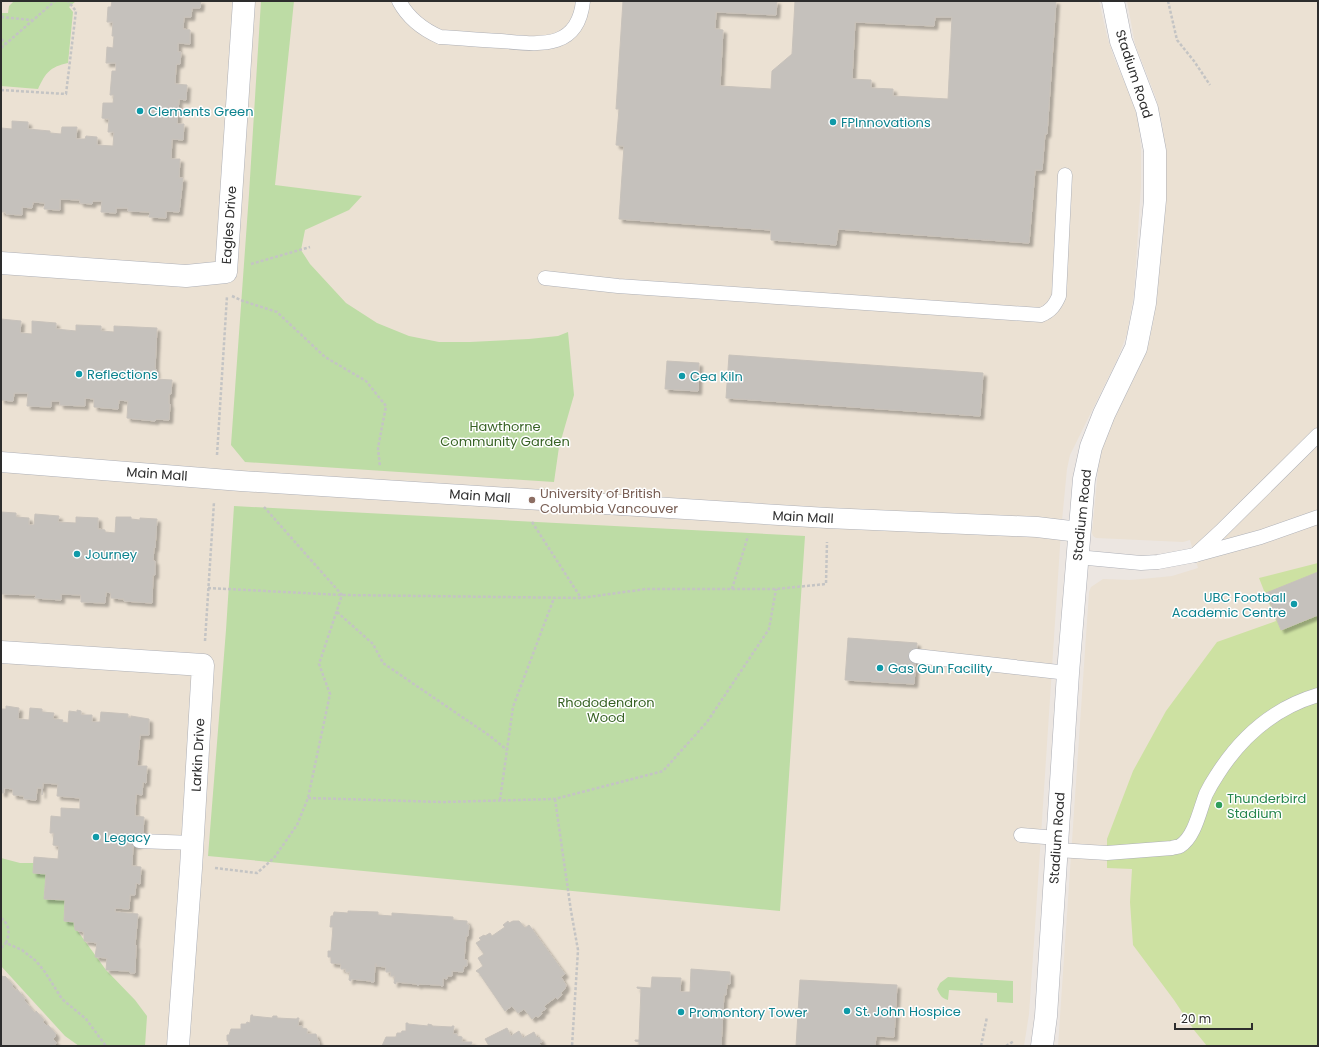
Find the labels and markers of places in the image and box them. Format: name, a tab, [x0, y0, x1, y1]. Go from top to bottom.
place label: Clements Green	[148, 102, 253, 121]
marker: Clements Green	[135, 106, 145, 116]
place label: FPInnovations	[841, 113, 931, 132]
marker: FPInnovations	[828, 117, 838, 127]
place label: Reflections	[87, 365, 158, 384]
place label: Cea Kiln	[690, 367, 743, 386]
marker: Reflections	[74, 369, 84, 379]
marker: Cea Kiln	[677, 371, 687, 381]
place label: University of British Columbia Vancouver	[540, 484, 678, 518]
marker: University of British Columbia Vancouver	[527, 495, 537, 505]
place label: Journey	[85, 545, 138, 564]
marker: Journey	[72, 549, 82, 559]
place label: UBC Football Academic Centre	[1172, 588, 1286, 622]
marker: UBC Football Academic Centre	[1289, 599, 1299, 609]
place label: Gas Gun Facility	[888, 659, 993, 678]
marker: Gas Gun Facility	[875, 663, 885, 673]
place label: Thunderbird Stadium	[1227, 789, 1306, 823]
marker: Thunderbird Stadium	[1214, 800, 1224, 810]
place label: Legacy	[104, 828, 151, 847]
marker: Legacy	[91, 832, 101, 842]
place label: St. John Hospice	[855, 1002, 961, 1021]
place label: Promontory Tower	[689, 1003, 807, 1022]
marker: St. John Hospice	[842, 1006, 852, 1016]
marker: Promontory Tower	[676, 1007, 686, 1017]

